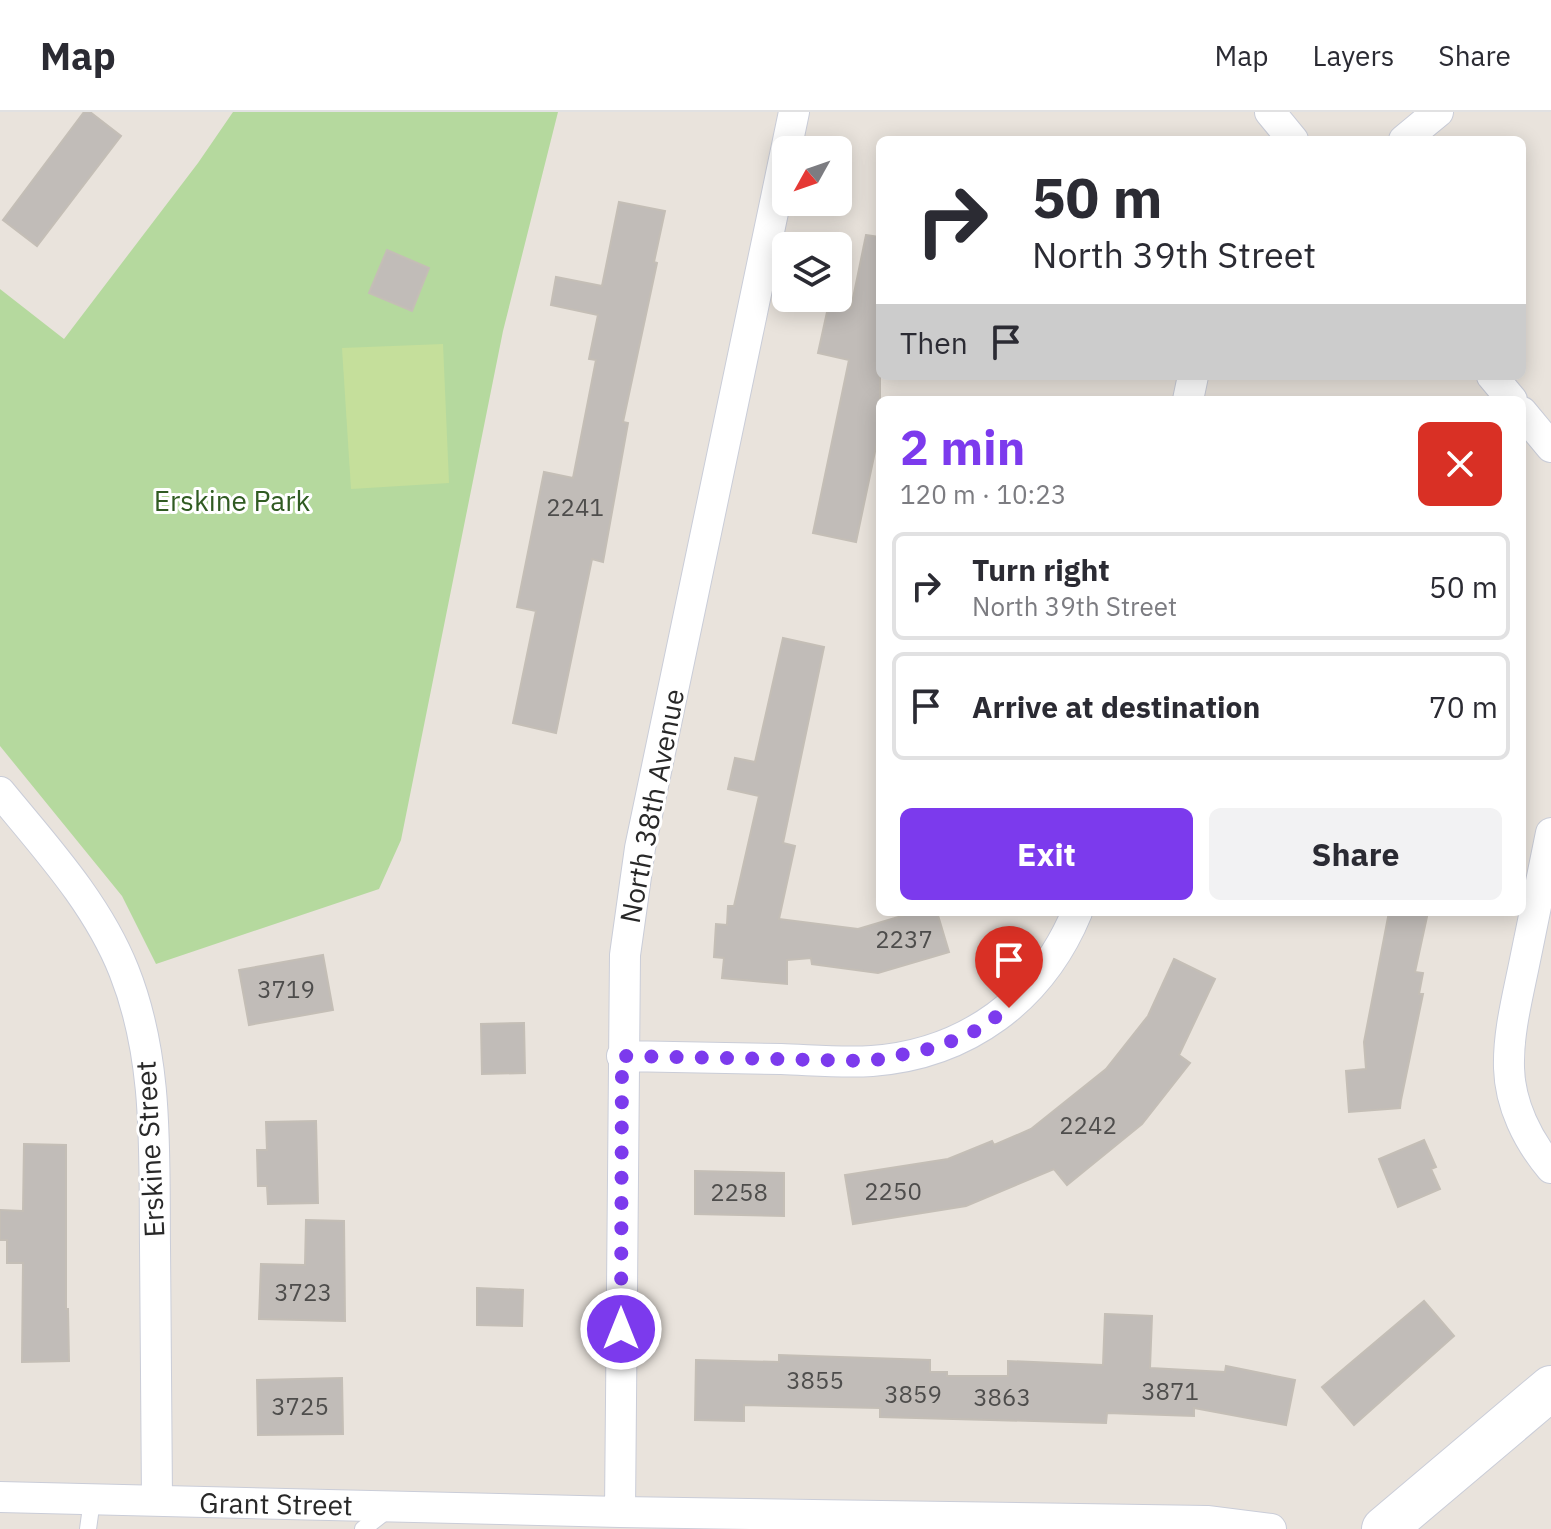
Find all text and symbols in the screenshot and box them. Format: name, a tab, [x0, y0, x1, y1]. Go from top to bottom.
text: Map	[40, 31, 116, 80]
text: Map	[1214, 37, 1268, 74]
text: Layers	[1312, 37, 1394, 74]
text: Share	[1438, 37, 1511, 74]
north arrow	[772, 136, 852, 216]
map controls	[772, 136, 852, 312]
text: 50 m	[1032, 161, 1162, 233]
icon: right	[900, 168, 1004, 272]
text: North 39th Street	[1032, 231, 1316, 278]
button: layers	[772, 232, 852, 312]
icon: arrive	[984, 320, 1028, 364]
text: Then	[900, 323, 968, 362]
text: 2 min	[900, 416, 1025, 478]
button: close	[1418, 422, 1502, 506]
text: 120 m · 10:23	[900, 477, 1066, 511]
park label: Erskine Park	[154, 482, 311, 519]
house number: 2241	[546, 491, 604, 523]
text: Turn right	[972, 550, 1110, 589]
icon: right	[904, 564, 948, 608]
text: 50 m	[1429, 567, 1498, 606]
text: North 39th Street	[972, 589, 1177, 623]
icon: arrive	[904, 684, 948, 728]
street label: North 38th Avenue	[611, 686, 692, 926]
text: Arrive at destination	[972, 687, 1260, 726]
text: 70 m	[1429, 687, 1498, 726]
button: Exit	[900, 808, 1193, 900]
button: Share	[1209, 808, 1502, 900]
house number: 2237	[875, 923, 933, 955]
pin	[975, 926, 1043, 1008]
icon: arrive	[987, 938, 1031, 982]
house number: 3719	[257, 973, 315, 1005]
street label: Erskine Street	[126, 1060, 173, 1238]
house number: 2242	[1059, 1109, 1117, 1141]
house number: 2250	[864, 1175, 922, 1207]
house number: 2258	[710, 1176, 768, 1208]
house number: 3723	[274, 1276, 332, 1308]
position arrow	[579, 1287, 663, 1371]
house number: 3855	[786, 1364, 844, 1396]
house number: 3871	[1141, 1375, 1199, 1407]
house number: 3859	[884, 1378, 942, 1410]
house number: 3863	[973, 1381, 1031, 1413]
house number: 3725	[271, 1390, 329, 1422]
street label: Grant Street	[199, 1484, 353, 1523]

